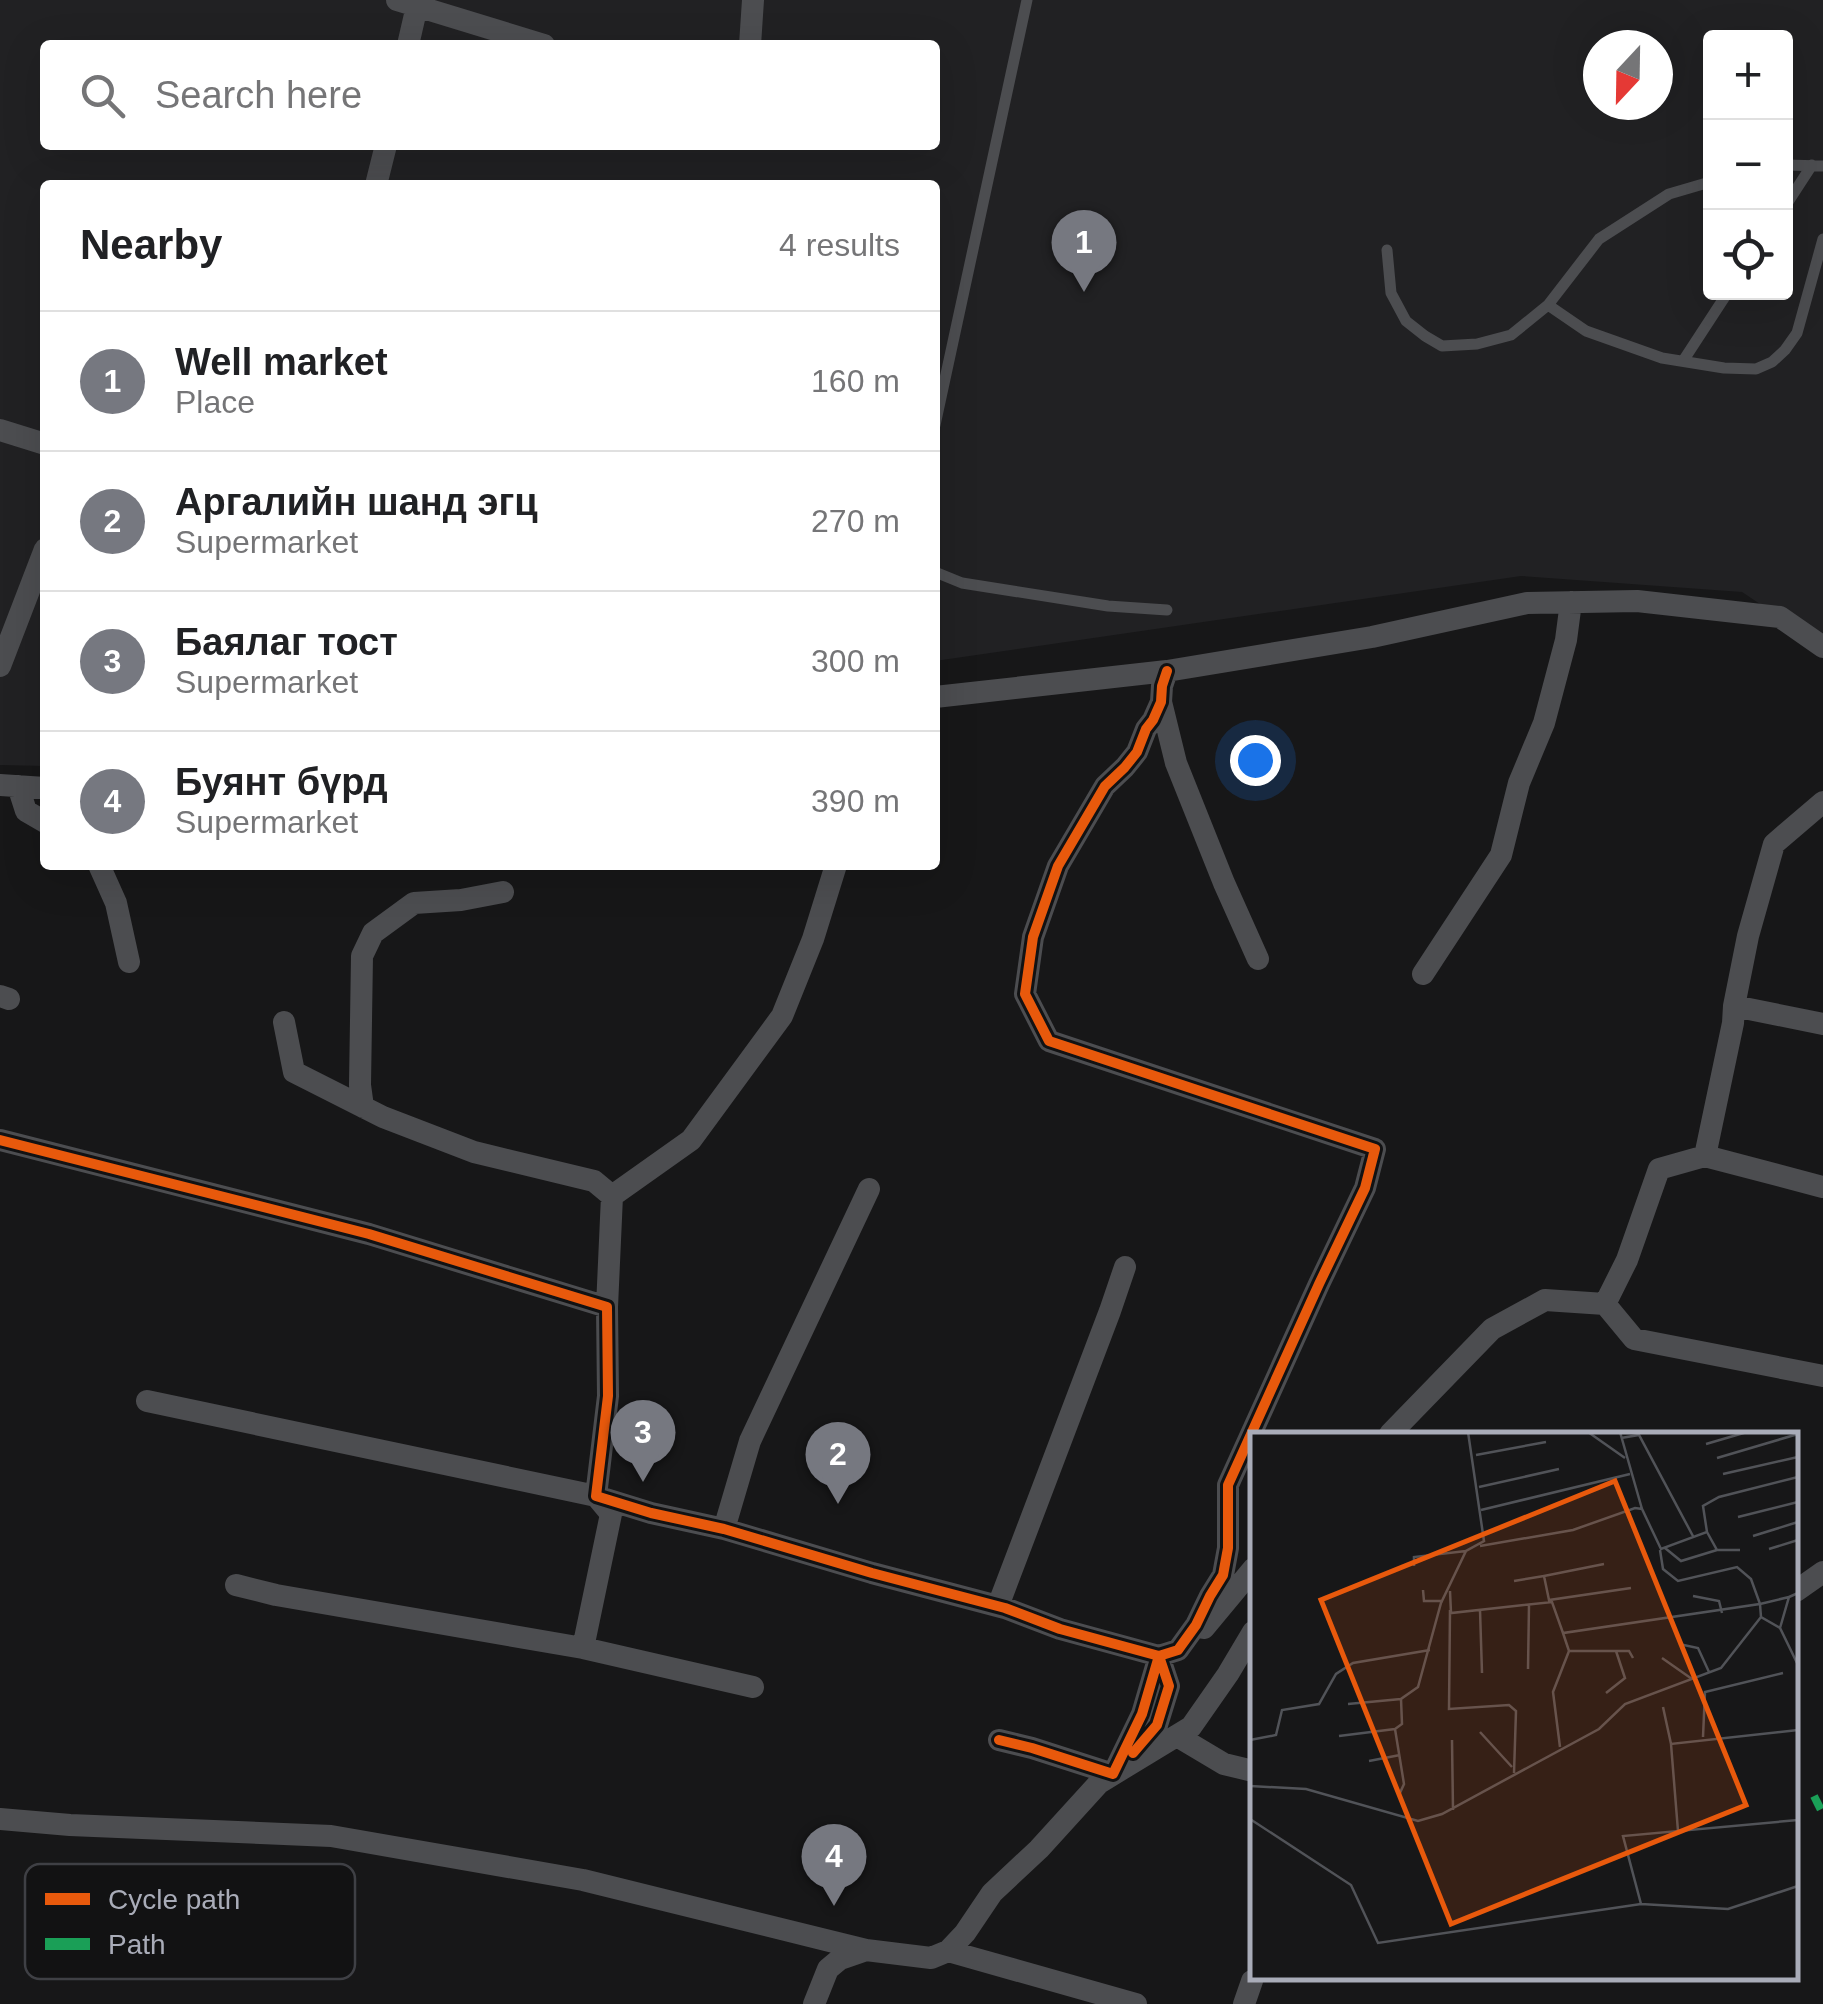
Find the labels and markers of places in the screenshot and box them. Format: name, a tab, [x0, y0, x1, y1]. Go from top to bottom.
pin: 1	[1052, 210, 1116, 292]
pin: 3	[610, 1400, 676, 1482]
pin: 2	[806, 1422, 870, 1504]
pin: 4	[802, 1824, 866, 1906]

